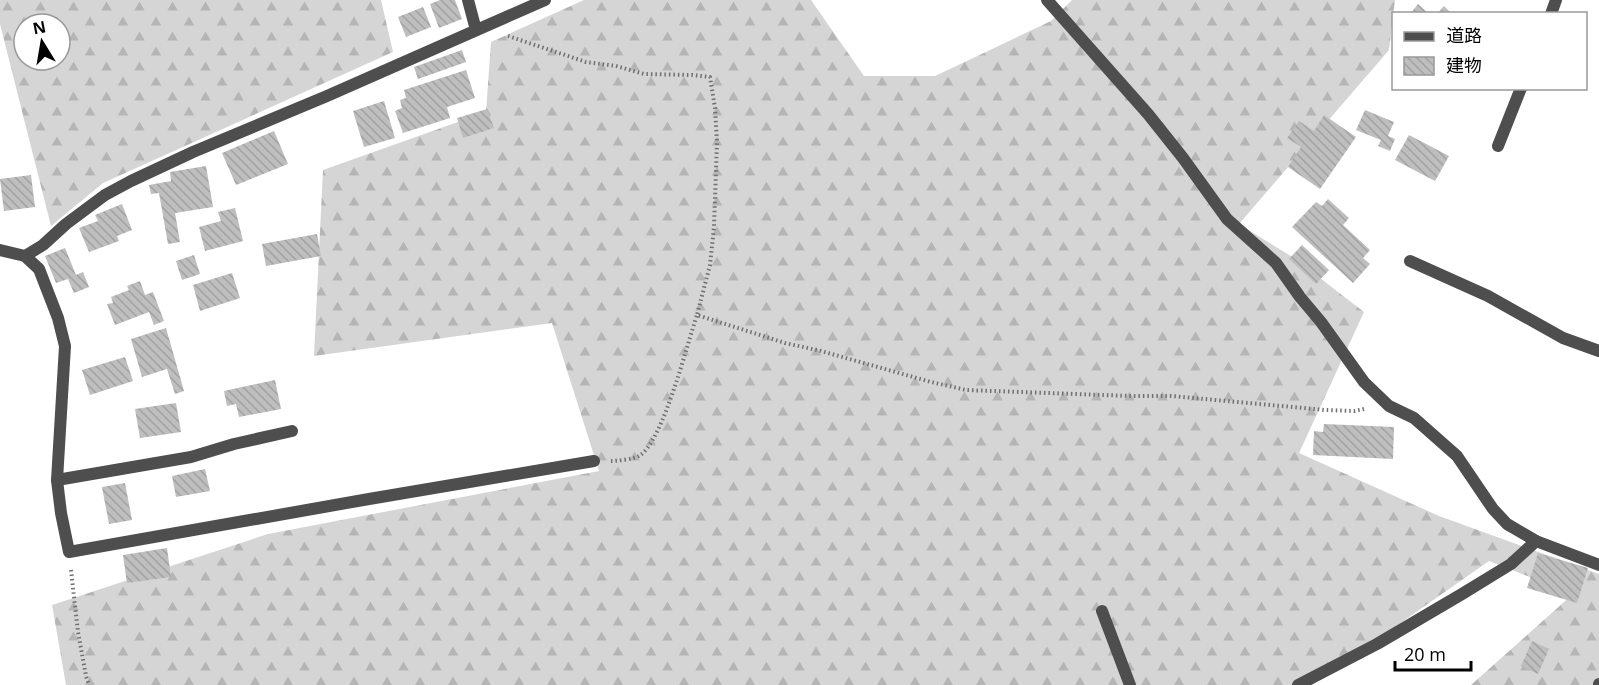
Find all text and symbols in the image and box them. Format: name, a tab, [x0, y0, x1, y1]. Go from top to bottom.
north arrow	[12, 12, 72, 72]
legend	[1392, 12, 1587, 90]
text: N	[31, 15, 48, 39]
text: 道路	[1446, 23, 1482, 47]
text: 建物	[1446, 53, 1482, 77]
scale bar	[1395, 634, 1472, 672]
text: 20 m	[1404, 642, 1446, 666]

